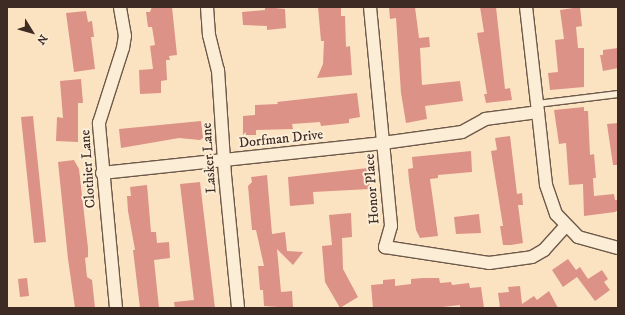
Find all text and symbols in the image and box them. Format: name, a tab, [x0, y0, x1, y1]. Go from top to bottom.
north arrow	[12, 12, 52, 52]
text: N	[33, 31, 50, 47]
street label: Lasker Lane	[198, 122, 220, 194]
street label: Dorfman Drive	[238, 126, 324, 152]
street label: Clothier Lane	[77, 129, 99, 209]
street label: Honor Place	[361, 153, 383, 225]

